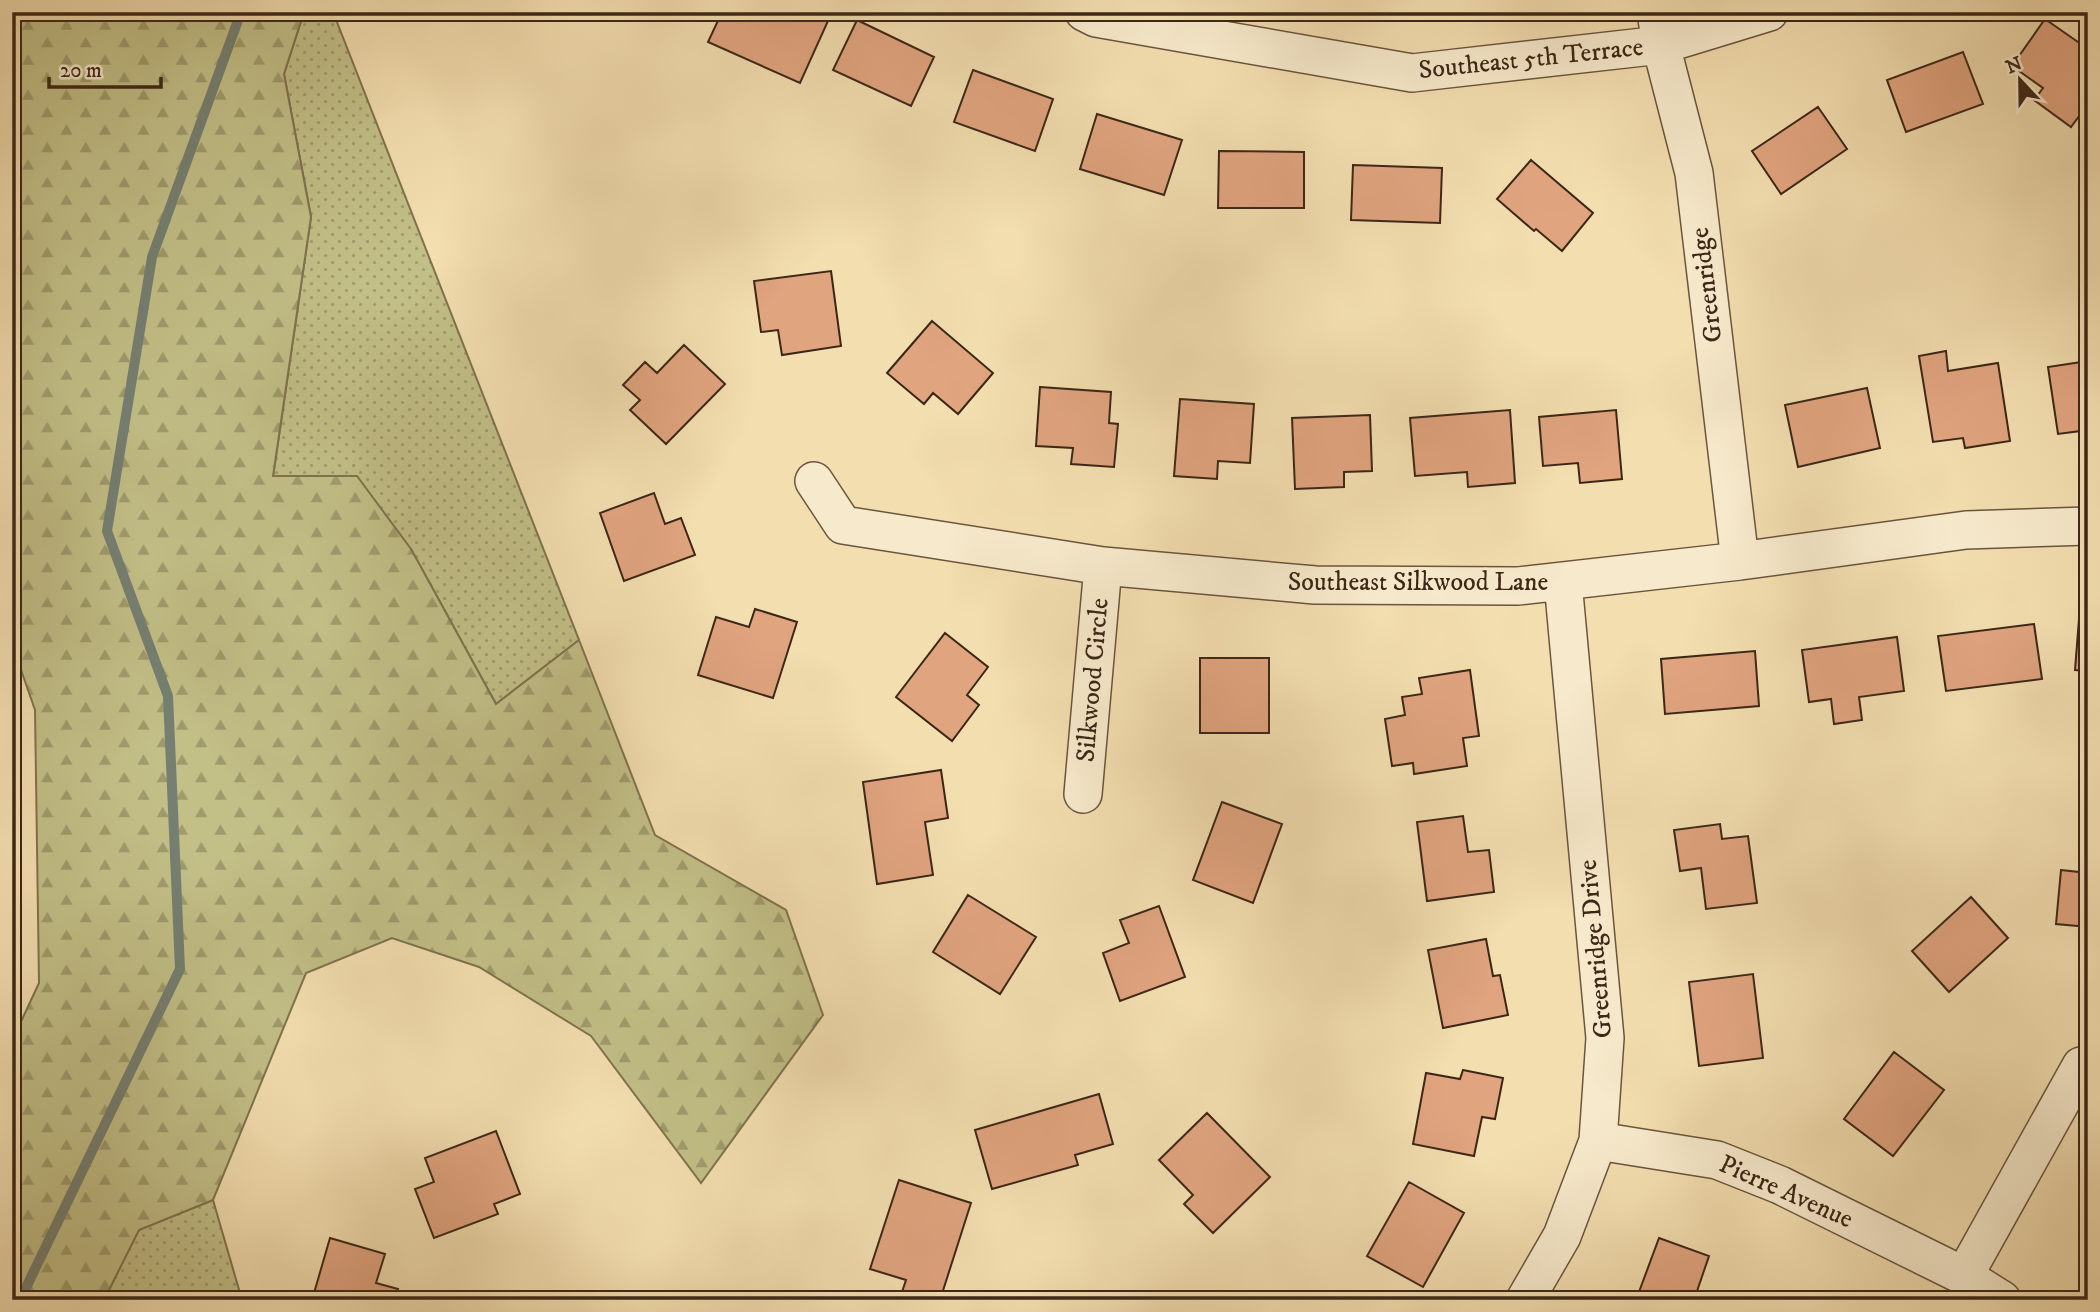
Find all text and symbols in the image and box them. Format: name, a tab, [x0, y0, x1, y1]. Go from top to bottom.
street label: Southeast 5th Terrace	[1417, 31, 1645, 87]
scale bar	[49, 46, 161, 90]
north arrow	[1984, 46, 2054, 116]
text: N	[2003, 52, 2026, 79]
text: 20 m	[60, 58, 102, 84]
street label: Greenridge	[1684, 226, 1730, 344]
street label: Southeast Silkwood Lane	[1288, 566, 1548, 599]
street label: Silkwood Circle	[1069, 597, 1117, 763]
street label: Greenridge Drive	[1572, 858, 1620, 1040]
street label: Pierre Avenue	[1714, 1148, 1858, 1236]

